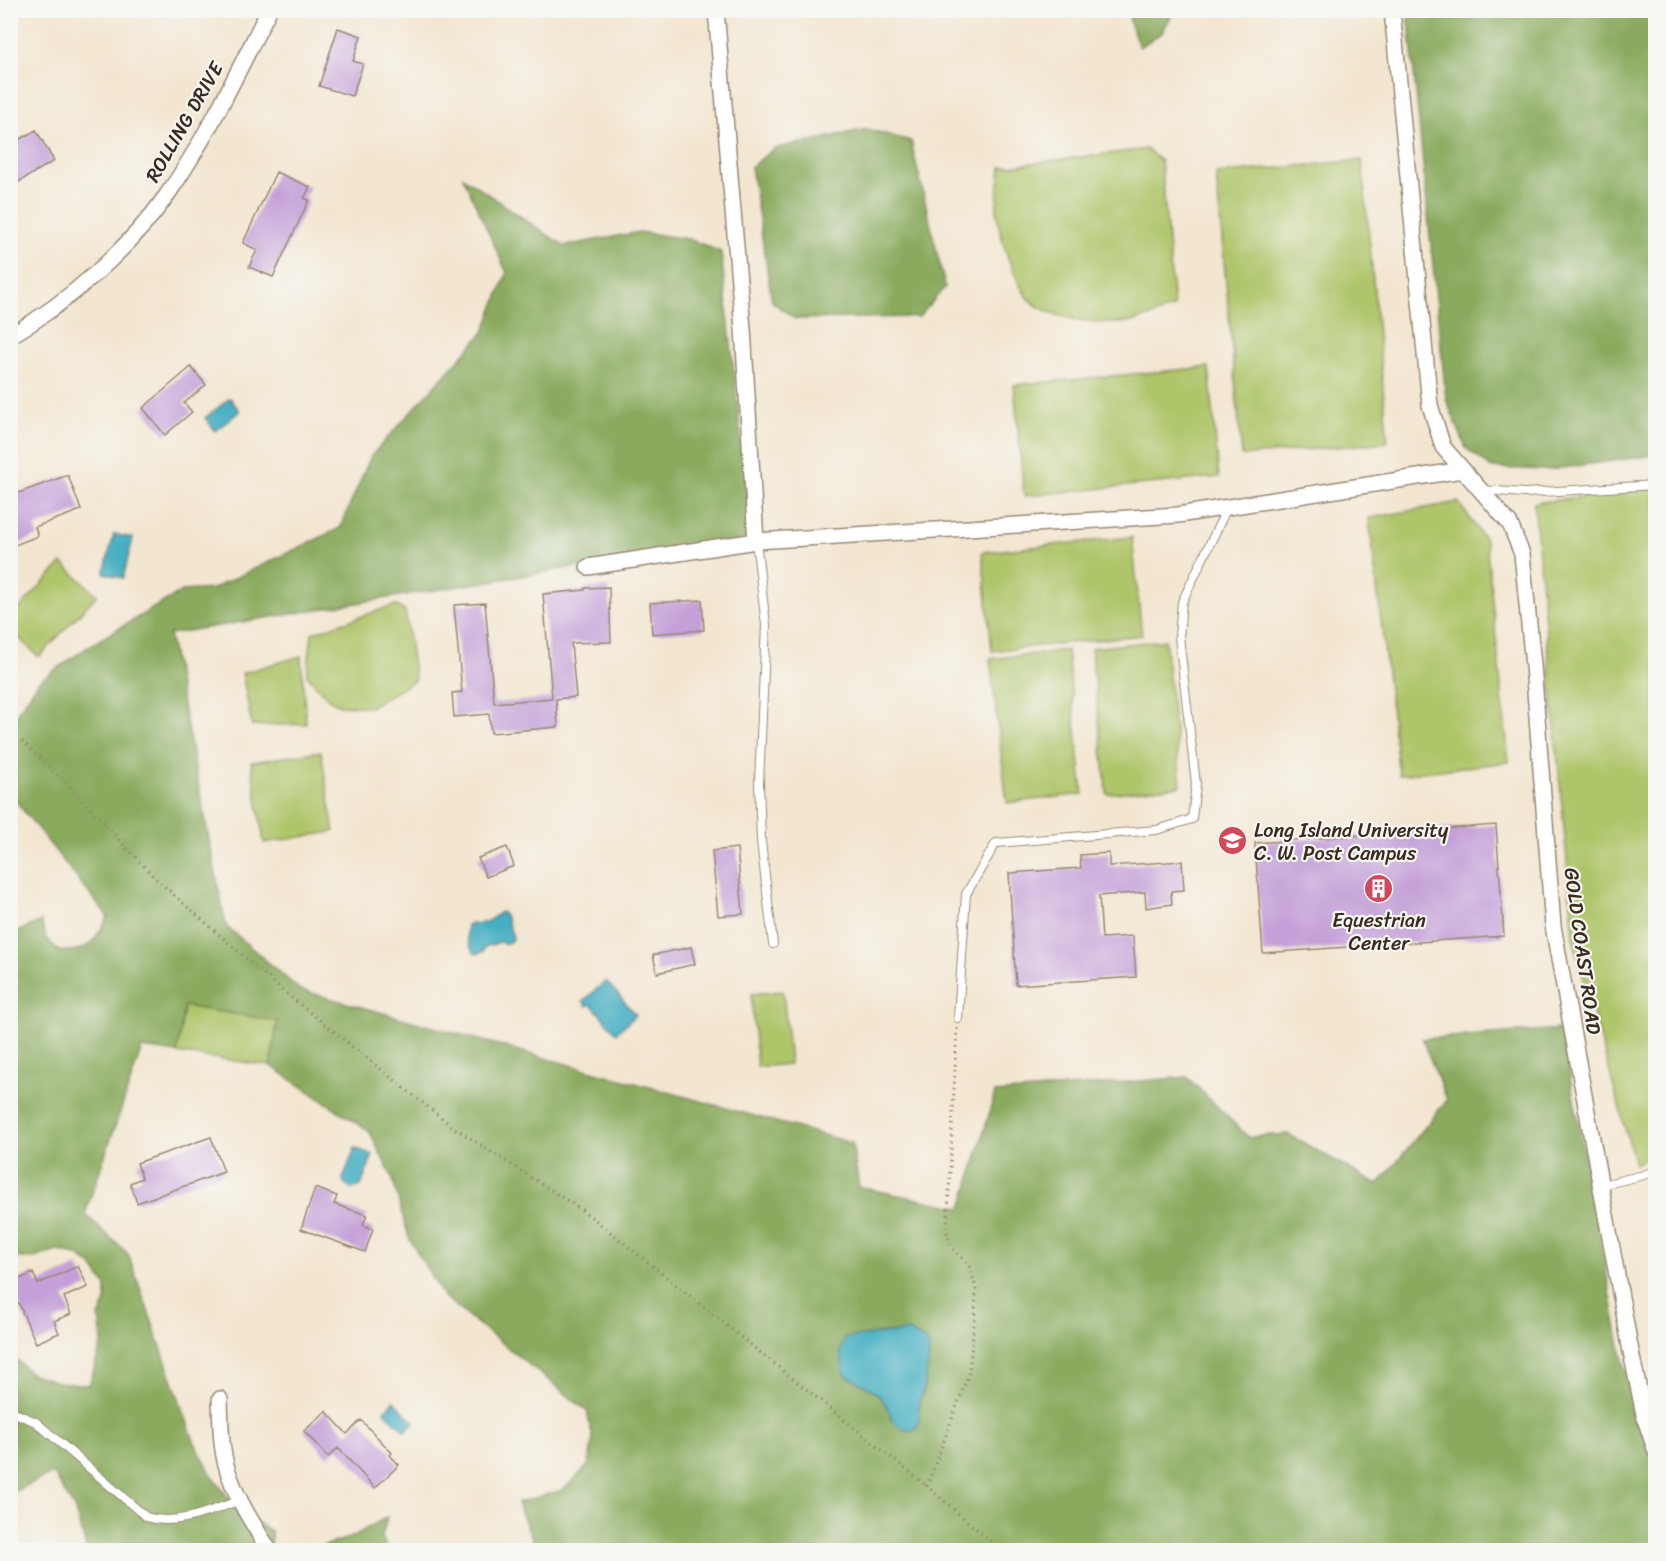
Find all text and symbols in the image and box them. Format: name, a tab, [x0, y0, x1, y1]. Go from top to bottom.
street label: ROLLING DRIVE	[136, 54, 234, 189]
place label: Long Island University C. W. Post Campus	[1254, 813, 1449, 871]
school or university icon: Long Island University C. W. Post Campus	[1217, 825, 1249, 857]
street label: GOLD COAST ROAD	[1553, 865, 1612, 1037]
building icon: Equestrian Center	[1363, 873, 1395, 905]
place label: Equestrian Center	[1332, 903, 1426, 961]

